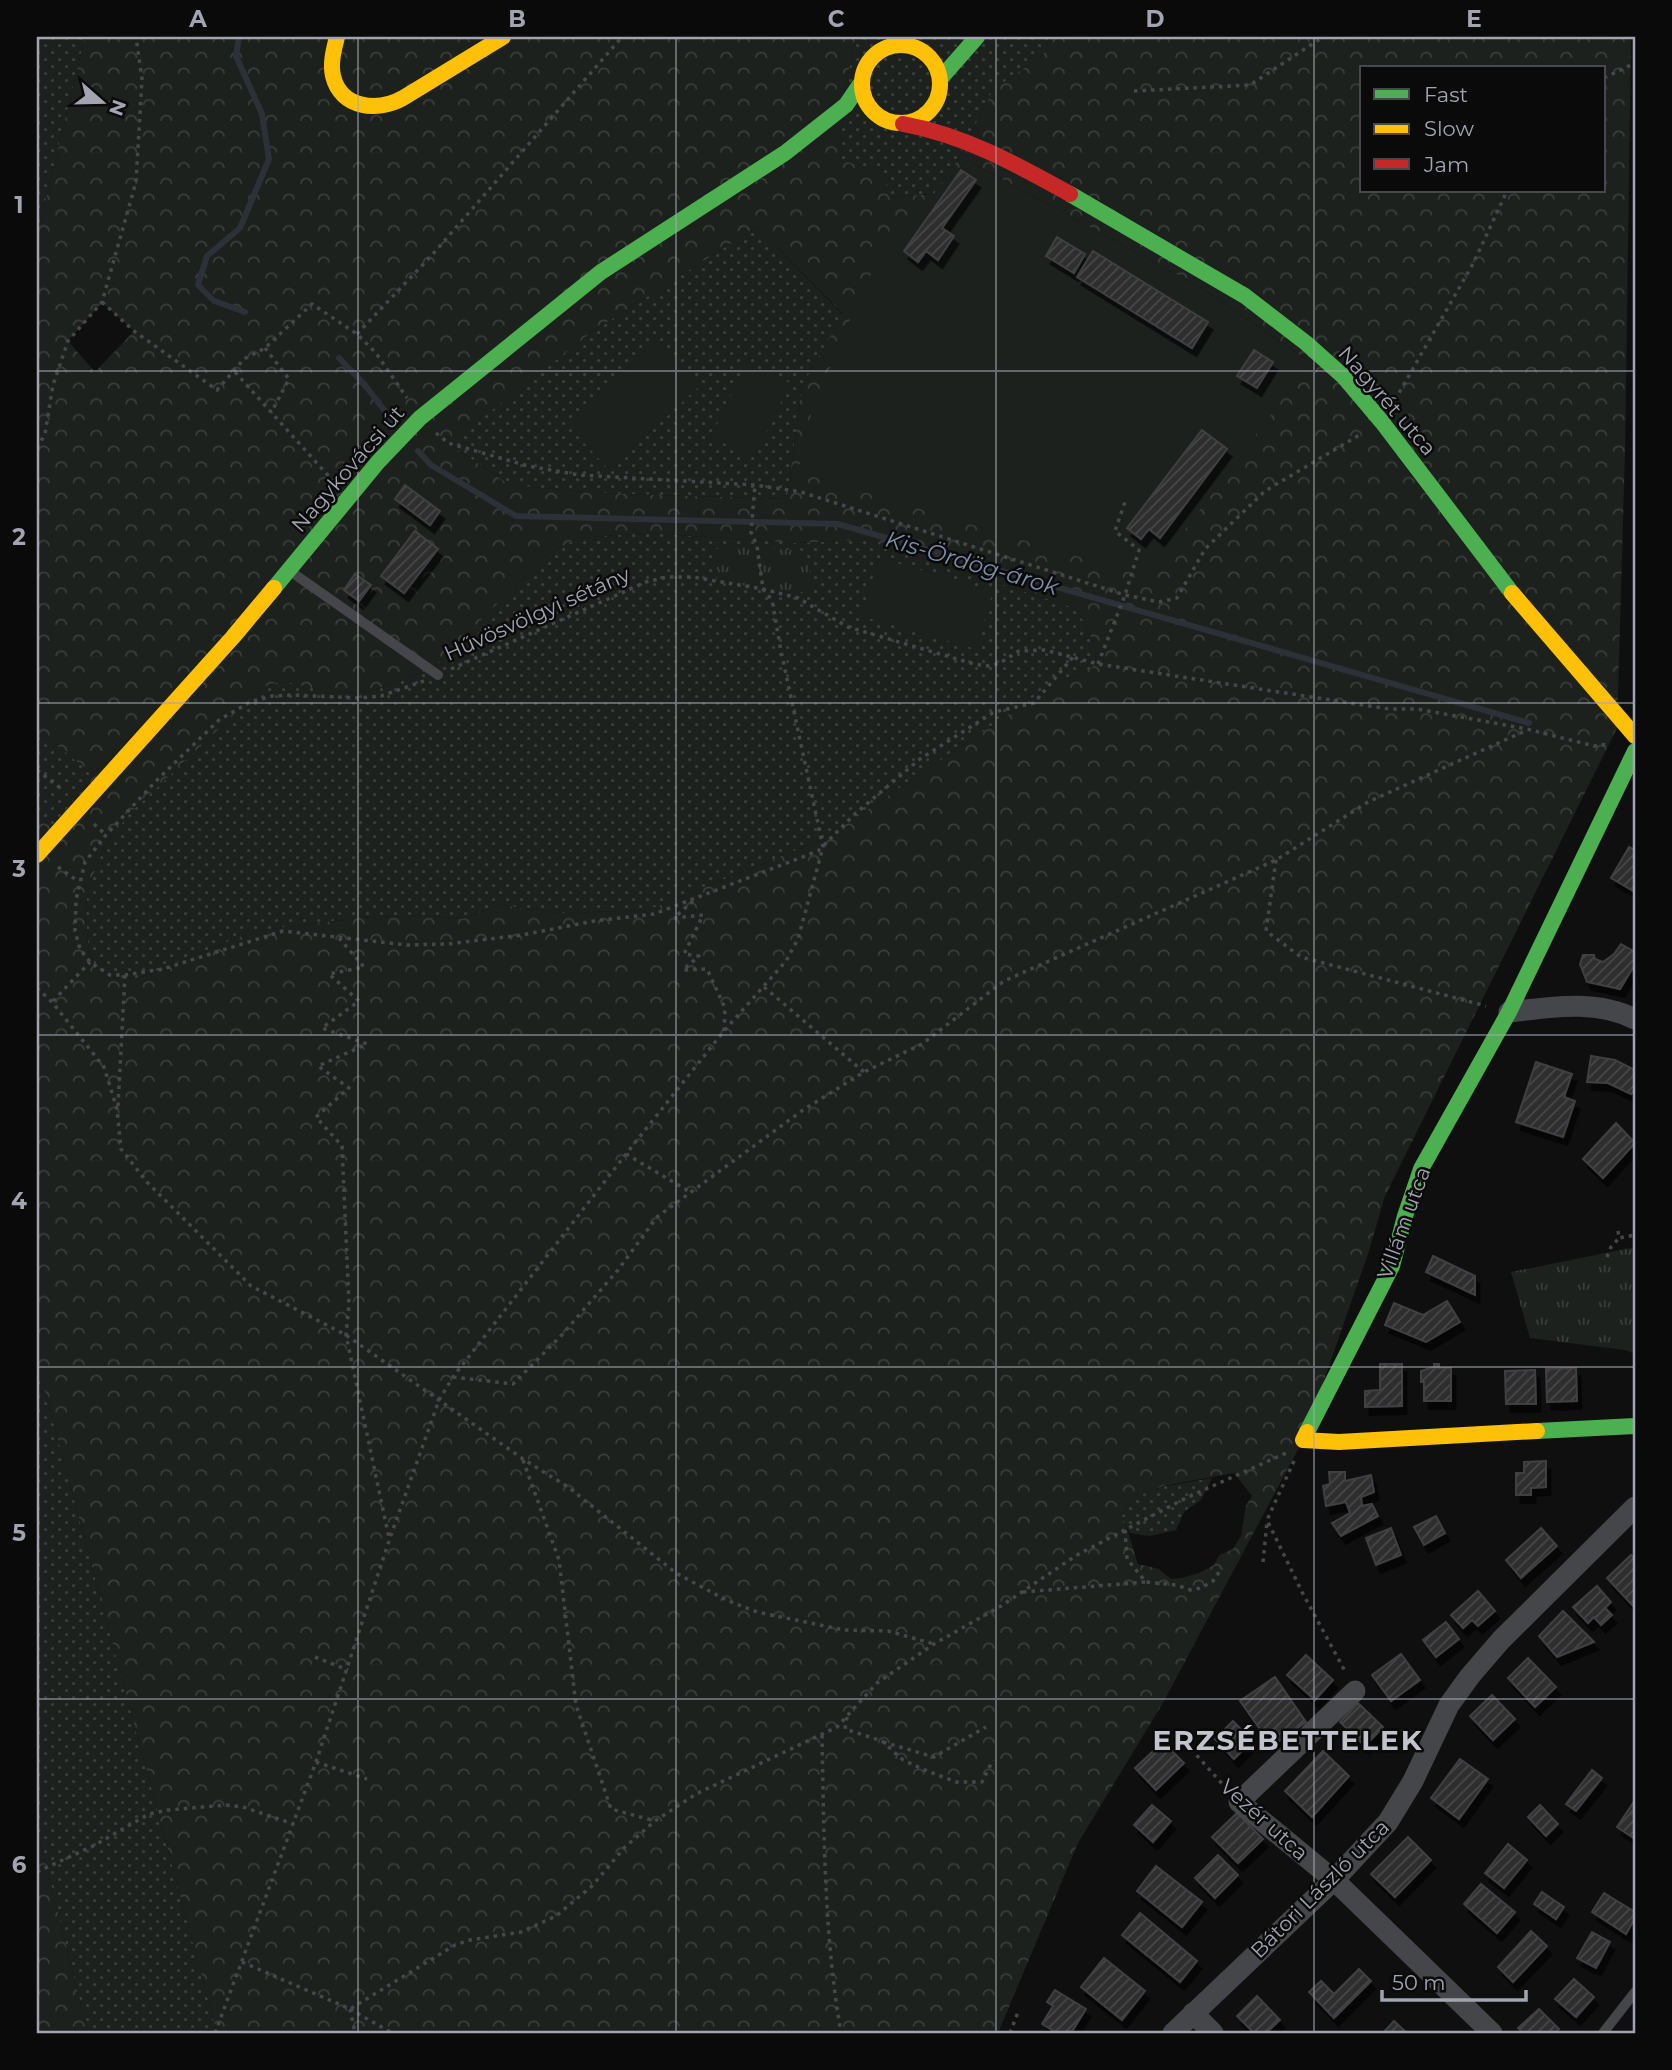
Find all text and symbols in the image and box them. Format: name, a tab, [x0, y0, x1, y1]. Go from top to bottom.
text: A	[188, 5, 207, 33]
text: B	[508, 5, 526, 33]
text: C	[828, 5, 845, 33]
text: D	[1146, 5, 1165, 33]
text: E	[1466, 5, 1482, 33]
north arrow	[66, 66, 136, 136]
legend	[1360, 66, 1606, 192]
text: Fast	[1424, 82, 1468, 107]
text: N	[104, 96, 131, 119]
text: Slow	[1424, 116, 1474, 141]
text: Jam	[1423, 152, 1469, 177]
text: 1	[14, 191, 24, 219]
street label: Nagyrét utca	[1333, 341, 1442, 460]
street label: Nagykovácsi út	[286, 400, 409, 537]
text: 2	[12, 523, 26, 551]
water label: Kis-Ördög-árok	[882, 525, 1063, 601]
street label: Hűvösvölgyi sétány	[440, 561, 634, 666]
text: 3	[11, 855, 26, 883]
street label: Villám utca	[1372, 1163, 1435, 1282]
text: 4	[11, 1187, 27, 1215]
text: 5	[12, 1519, 26, 1547]
district label: ERZSÉBETTELEK	[1152, 1723, 1424, 1757]
street label: Vezér utca	[1215, 1774, 1313, 1866]
street label: Bátori László utca	[1245, 1814, 1394, 1963]
text: 6	[12, 1851, 27, 1879]
scale bar	[1382, 1958, 1525, 2002]
text: 50 m	[1392, 1970, 1446, 1995]

